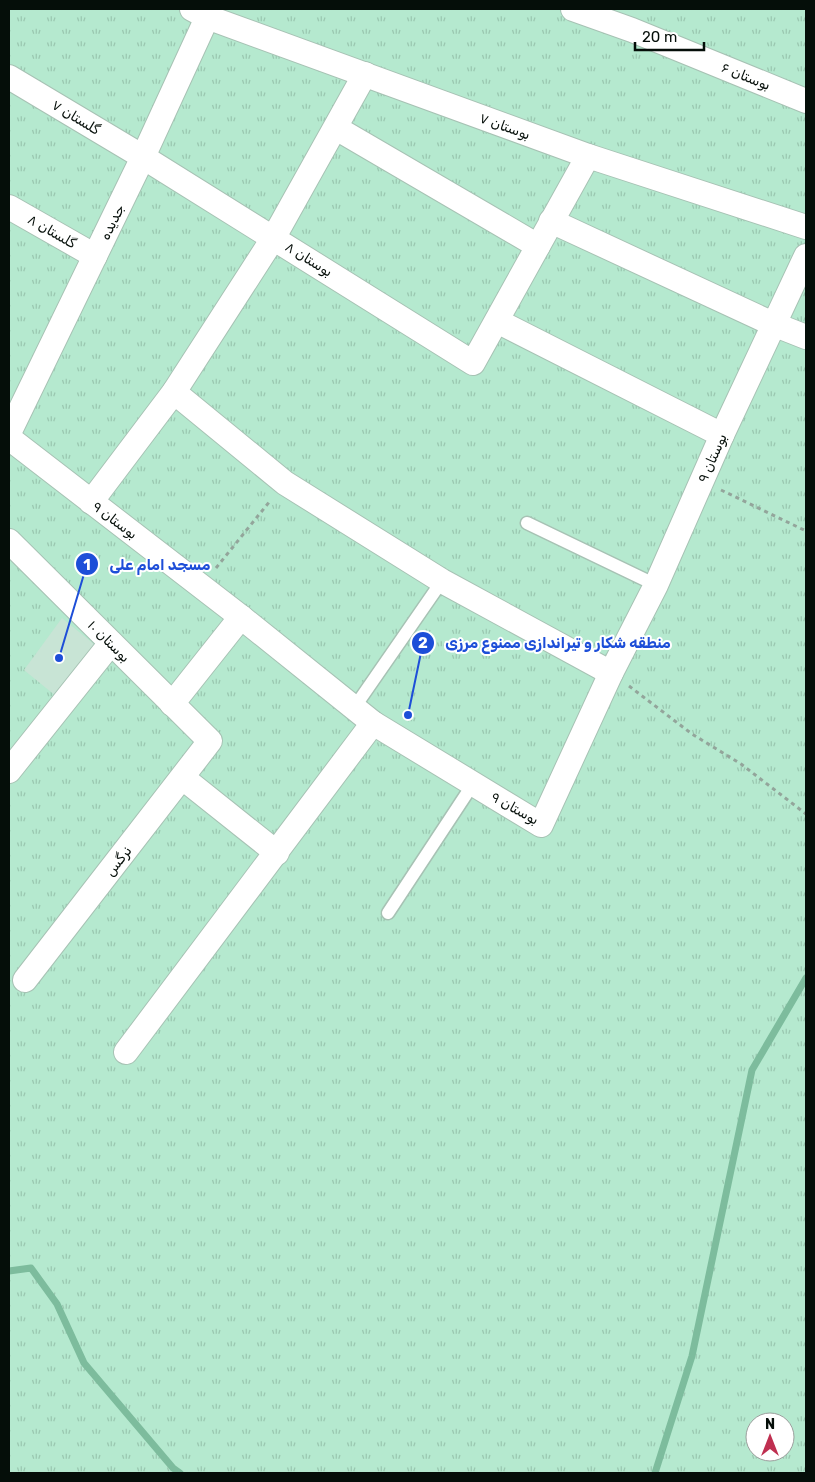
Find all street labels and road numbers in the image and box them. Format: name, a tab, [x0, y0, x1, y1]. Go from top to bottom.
street label: بوستان ۶	[719, 59, 773, 94]
street label: گلستان ۷	[49, 96, 103, 139]
street label: بوستان ۷	[477, 109, 533, 143]
street label: جدیده	[97, 202, 128, 243]
street label: گلستان ۸	[24, 211, 80, 252]
street label: بوستان ۸	[282, 238, 336, 281]
street label: بوستان ۹	[694, 431, 731, 485]
street label: بوستان ۹	[89, 498, 141, 543]
street label: بوستان ۱۰	[84, 617, 133, 666]
street label: بوستان ۹	[488, 788, 542, 828]
street label: نرگس	[101, 843, 135, 880]

